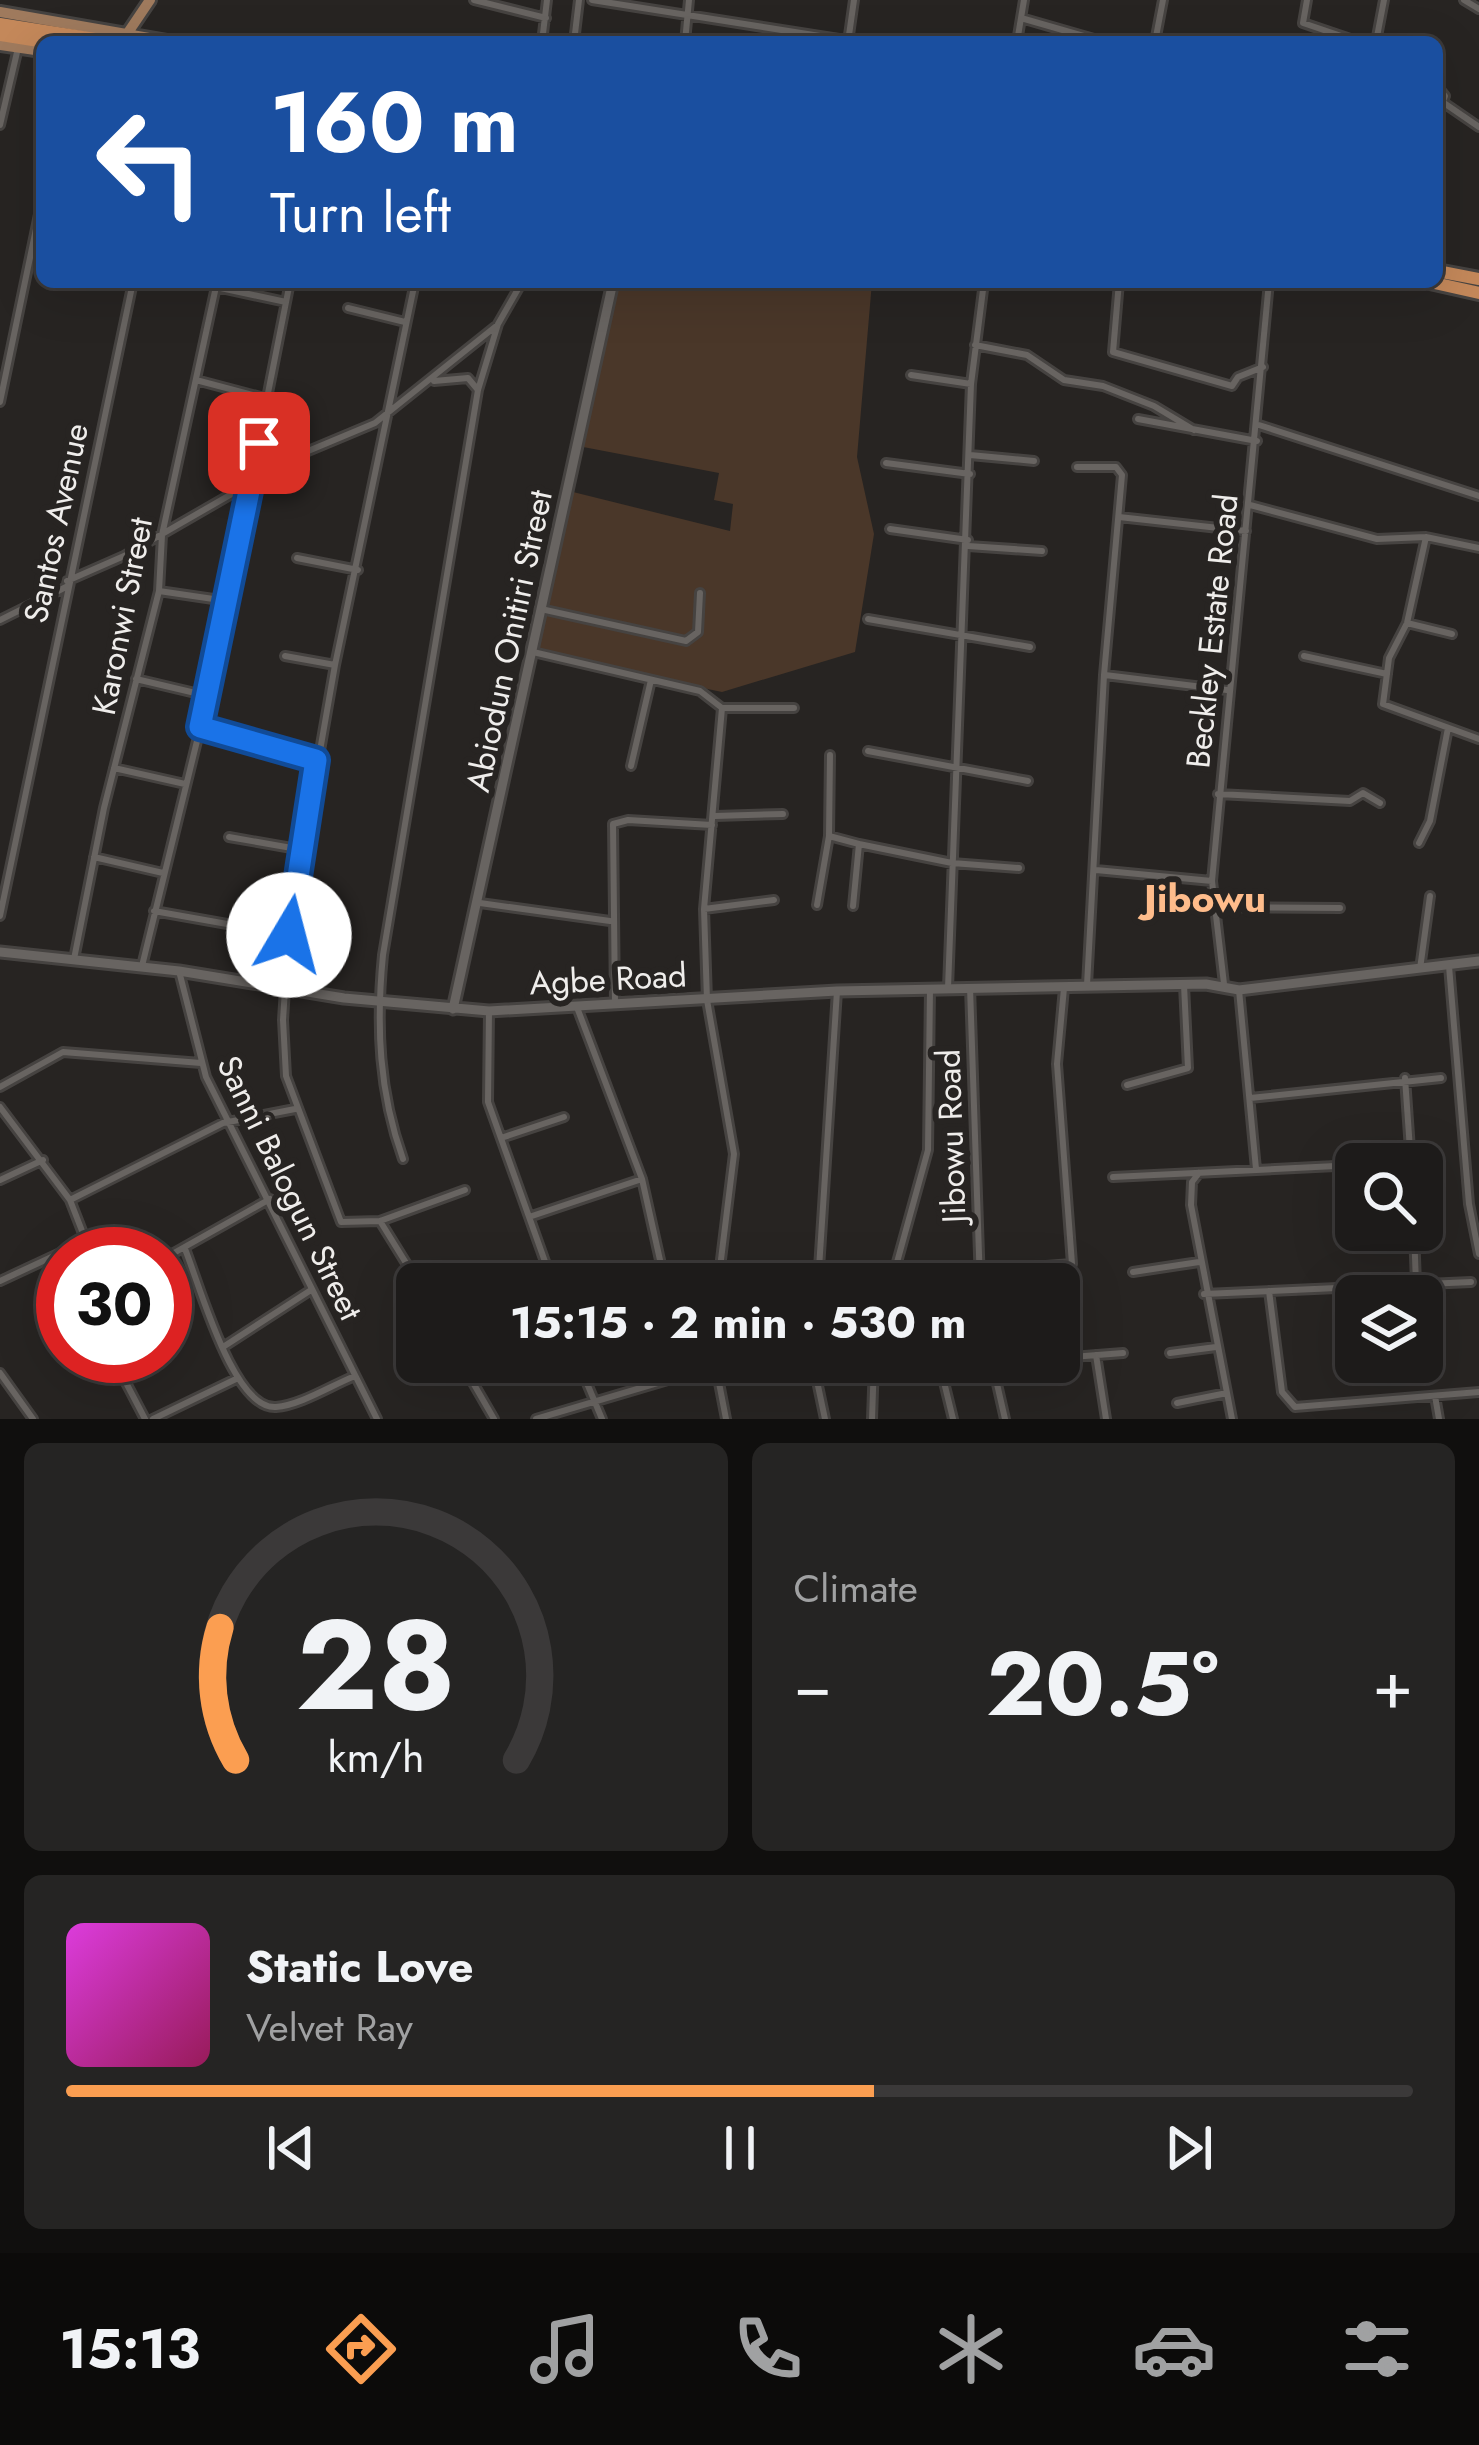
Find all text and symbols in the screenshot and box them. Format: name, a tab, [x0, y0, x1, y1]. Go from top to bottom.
text: 160 m	[270, 62, 519, 184]
icon: left	[72, 84, 228, 240]
text: Turn left	[270, 174, 451, 252]
pin	[208, 392, 310, 494]
icon: arrive	[226, 410, 292, 476]
street label: Santos Avenue	[12, 419, 100, 627]
street label: Abiodun Onitiri Street	[454, 486, 564, 796]
street label: Beckley Estate Road	[1174, 492, 1250, 770]
street label: Karonwi Street	[80, 513, 164, 719]
district label: Jibowu	[1137, 870, 1266, 927]
position arrow	[226, 872, 352, 998]
street label: Agbe Road	[528, 951, 688, 1007]
street label: Sanni Balogun Street	[206, 1048, 375, 1328]
street label: Jibowu Road	[924, 1048, 978, 1228]
map controls	[1335, 1143, 1443, 1383]
button: search	[1335, 1143, 1443, 1251]
speed limit sign: 30	[36, 1227, 192, 1383]
button: layers	[1335, 1275, 1443, 1383]
text: 15:15 · 2 min · 530 m	[510, 1290, 966, 1355]
text: Climate	[794, 1560, 918, 1617]
text: 28	[296, 1575, 456, 1756]
text: 20.5°	[986, 1619, 1219, 1749]
text: −	[794, 1637, 832, 1733]
text: +	[1372, 1637, 1413, 1733]
text: km/h	[327, 1726, 424, 1788]
text: Static Love	[246, 1934, 474, 1999]
text: Velvet Ray	[246, 1999, 413, 2056]
icon: previous	[258, 2115, 324, 2181]
icon: pause	[707, 2115, 773, 2181]
icon: next	[1156, 2115, 1222, 2181]
icon: directions	[319, 2307, 403, 2391]
icon: music	[523, 2307, 607, 2391]
icon: phone	[726, 2307, 810, 2391]
icon: climate	[929, 2307, 1013, 2391]
icon: car	[1132, 2307, 1216, 2391]
icon: filters	[1335, 2307, 1419, 2391]
text: 15:13	[60, 2310, 200, 2388]

